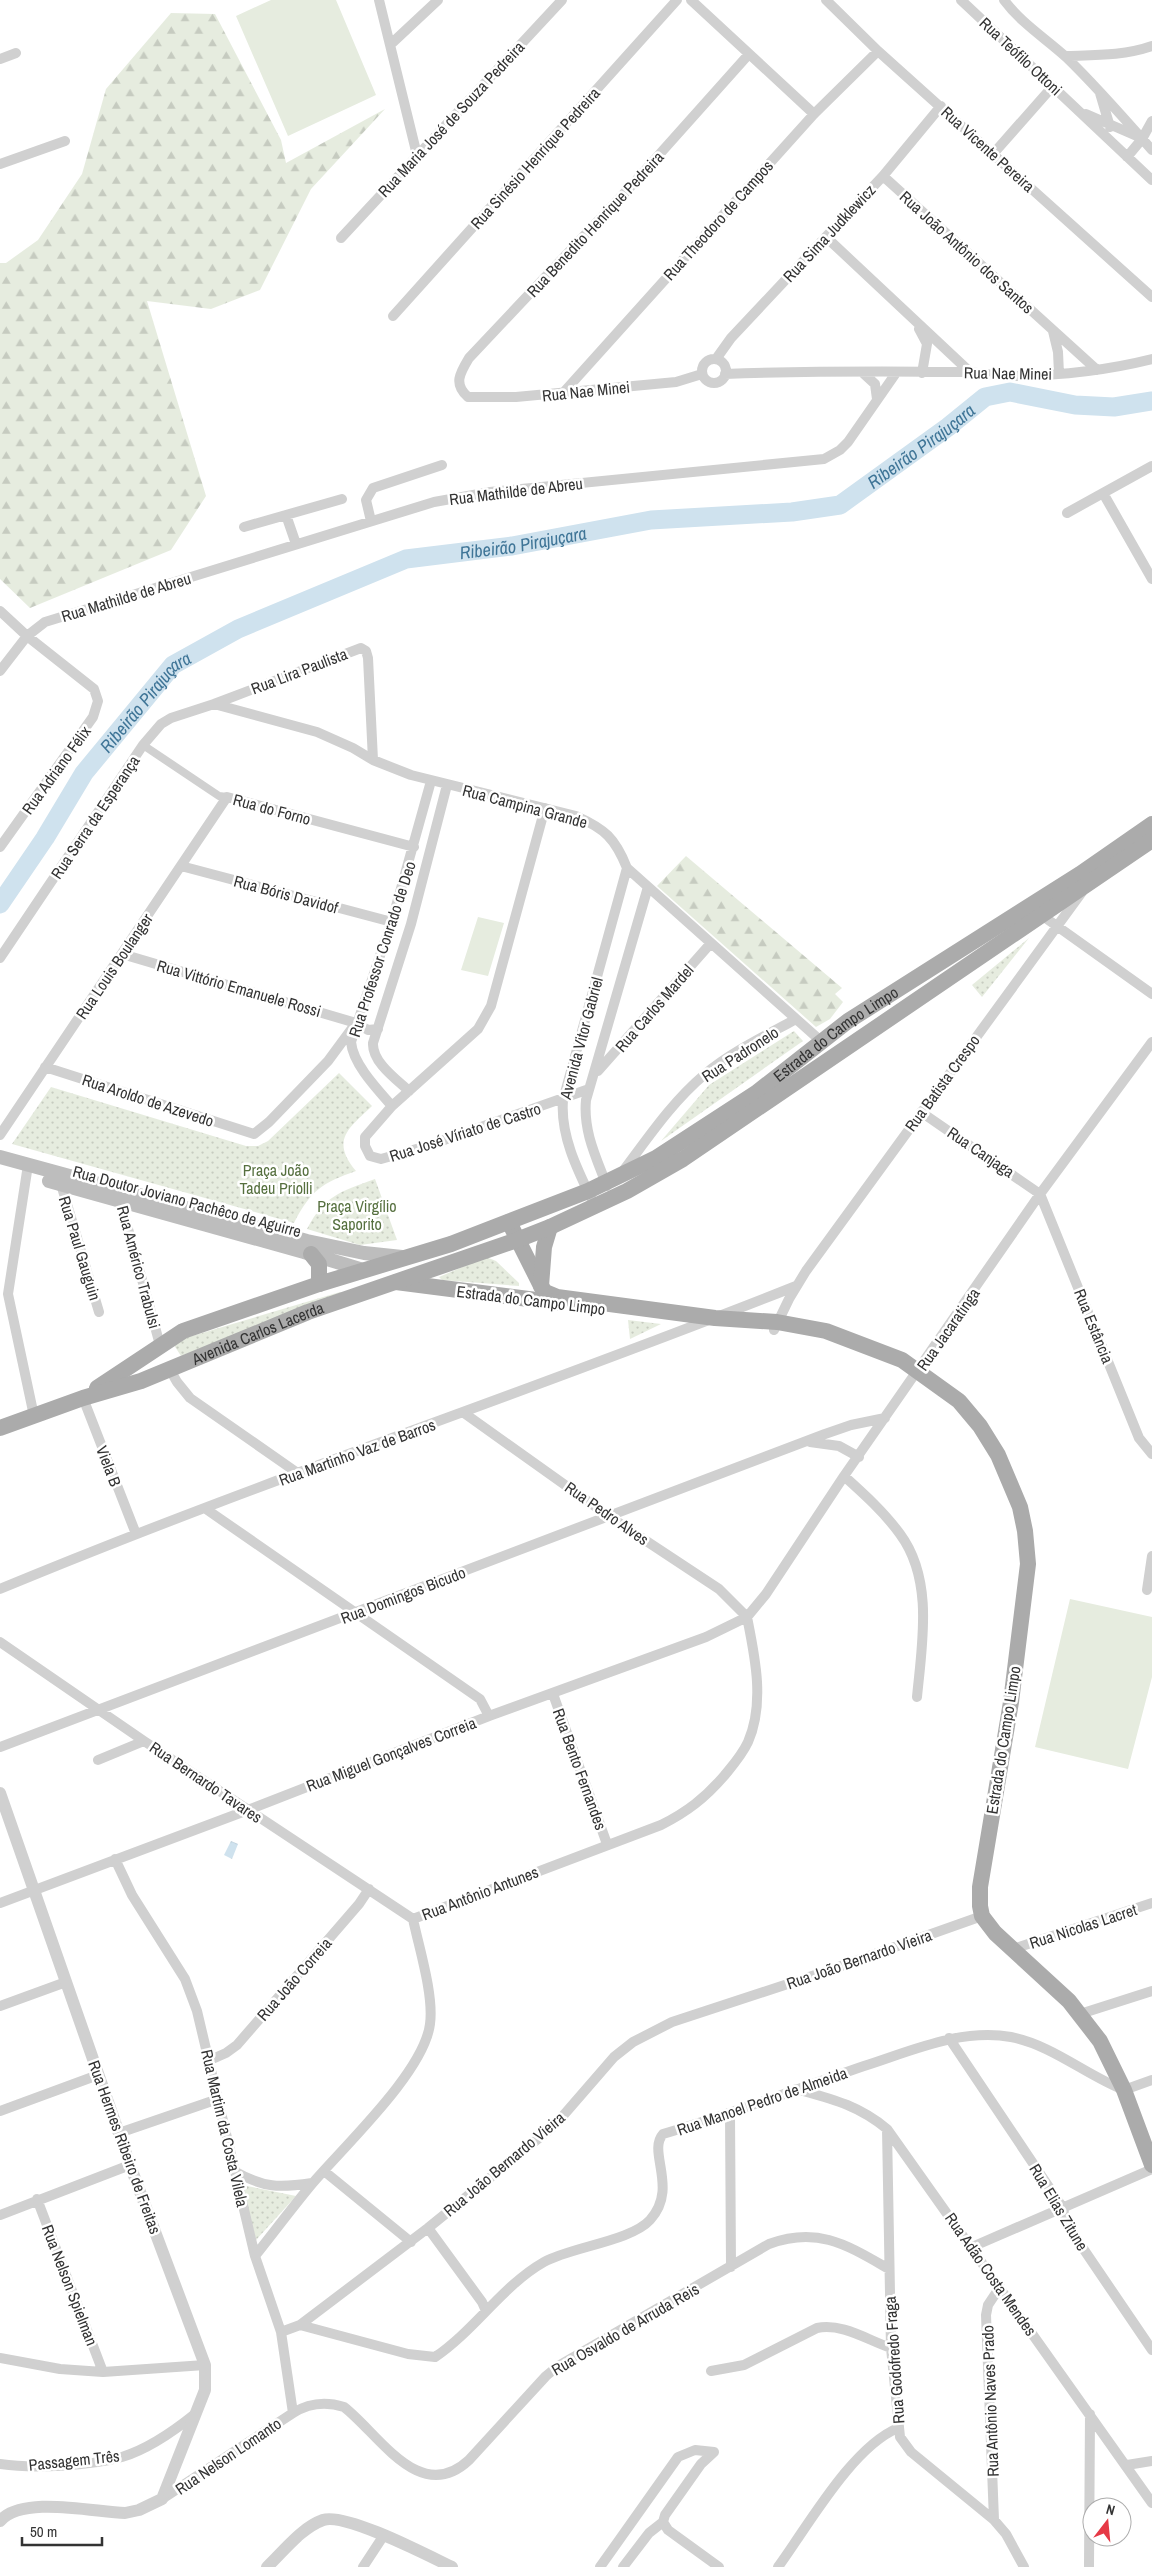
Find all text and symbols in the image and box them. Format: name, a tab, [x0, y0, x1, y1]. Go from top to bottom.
street label: Rua Teófilo Ottoni	[975, 12, 1067, 100]
street label: Rua Maria José de Souza Pedreira	[373, 36, 530, 202]
street label: Rua Sinésio Henrique Pedreira	[465, 82, 605, 234]
street label: Rua Vicente Pereira	[937, 101, 1040, 197]
street label: Rua Benedito Henrique Pedreira	[522, 146, 669, 302]
street label: Rua Theodoro de Campos	[658, 155, 778, 285]
street label: Rua Sima Judklewicz	[778, 179, 880, 287]
street label: Rua João Antônio dos Santos	[895, 186, 1039, 318]
street label: Rua Nae Minei	[964, 361, 1052, 385]
street label: Rua Nae Minei	[541, 375, 631, 407]
water label: Ribeirão Pirajuçara	[862, 398, 980, 494]
street label: Rua Mathilde de Abreu	[448, 472, 584, 510]
water label: Ribeirão Pirajuçara	[458, 520, 588, 565]
street label: Rua Mathilde de Abreu	[59, 567, 193, 627]
street label: Rua Lira Paulista	[248, 642, 351, 699]
water label: Ribeirão Pirajuçara	[94, 645, 195, 758]
street label: Rua Adriano Félix	[16, 721, 96, 819]
street label: Rua Serra da Esperança	[46, 750, 145, 883]
street label: Rua Campina Grande	[460, 779, 590, 833]
street label: Rua do Forno	[231, 788, 313, 830]
street label: Rua Professor Conrado de Deo	[343, 858, 421, 1040]
street label: Rua Bóris Davidof	[231, 870, 341, 919]
street label: Rua Louis Boulanger	[70, 908, 158, 1023]
street label: Rua Vittório Emanuele Rossi	[154, 954, 324, 1022]
street label: Rua Carlos Mardel	[610, 959, 698, 1056]
street label: Avenida Vitor Gabriel	[554, 974, 608, 1103]
street label: Estrada do Campo Limpo	[768, 981, 902, 1087]
street label: Rua Padronelo	[697, 1021, 783, 1087]
street label: Rua Batista Crespo	[899, 1030, 985, 1136]
street label: Rua Aroldo de Azevedo	[79, 1068, 217, 1132]
street label: Rua José Víriato de Castro	[386, 1097, 544, 1167]
street label: Rua Canjaga	[943, 1121, 1019, 1183]
park label: Praça João Tadeu Priolli	[239, 1159, 313, 1199]
street label: Rua Doutor Joviano Pachêco de Aguirre	[70, 1160, 304, 1242]
street label: Rua Paul Gauguin	[54, 1193, 106, 1303]
park label: Praça Virgílio Saporito	[317, 1195, 397, 1235]
street label: Rua Américo Trabulsi	[112, 1203, 166, 1331]
street label: Estrada do Campo Limpo	[455, 1280, 607, 1320]
street label: Rua Jacaratinga	[911, 1283, 985, 1375]
street label: Rua Estância	[1069, 1285, 1119, 1367]
street label: Avenida Carlos Lacerda	[188, 1296, 327, 1370]
street label: Rua Martinho Vaz de Barros	[276, 1413, 438, 1491]
street label: Viela B	[91, 1442, 127, 1490]
street label: Rua Pedro Alves	[561, 1476, 653, 1550]
street label: Rua Domingos Bicudo	[337, 1561, 469, 1629]
street label: Estrada do Campo Limpo	[980, 1664, 1026, 1816]
street label: Rua Bento Fernandes	[548, 1705, 612, 1833]
street label: Rua Miguel Gonçalves Correia	[303, 1711, 480, 1797]
street label: Rua Bernardo Tavares	[145, 1736, 267, 1828]
street label: Rua Antônio Antunes	[419, 1861, 541, 1925]
street label: Rua Nicolas Lacret	[1027, 1898, 1140, 1954]
street label: Rua João Bernardo Vieira	[783, 1924, 935, 1994]
street label: Rua João Correia	[252, 1932, 337, 2025]
street label: Rua Martim da Costa Vilela	[196, 2047, 254, 2210]
street label: Rua Hermes Ribeiro de Freitas	[83, 2057, 167, 2237]
street label: Rua Manoel Pedro de Almeida	[674, 2061, 851, 2140]
street label: Rua João Bernardo Vieira	[439, 2106, 570, 2221]
street label: Rua Elias Zitune	[1024, 2159, 1094, 2255]
street label: Rua Adão Costa Mendes	[940, 2208, 1042, 2340]
street label: Rua Nelson Spielman	[37, 2221, 103, 2349]
street label: Rua Osvaldo de Arruda Reis	[547, 2278, 703, 2380]
street label: Rua Godofredo Fraga	[879, 2295, 909, 2424]
street label: Rua Antônio Naves Prado	[976, 2325, 1004, 2477]
street label: Rua Nelson Lomanto	[171, 2412, 285, 2500]
street label: Passagem Três	[28, 2444, 120, 2476]
north arrow	[1082, 2497, 1132, 2547]
text: N	[1104, 2500, 1117, 2519]
scale bar	[22, 2514, 102, 2546]
text: 50 m	[30, 2521, 57, 2542]

